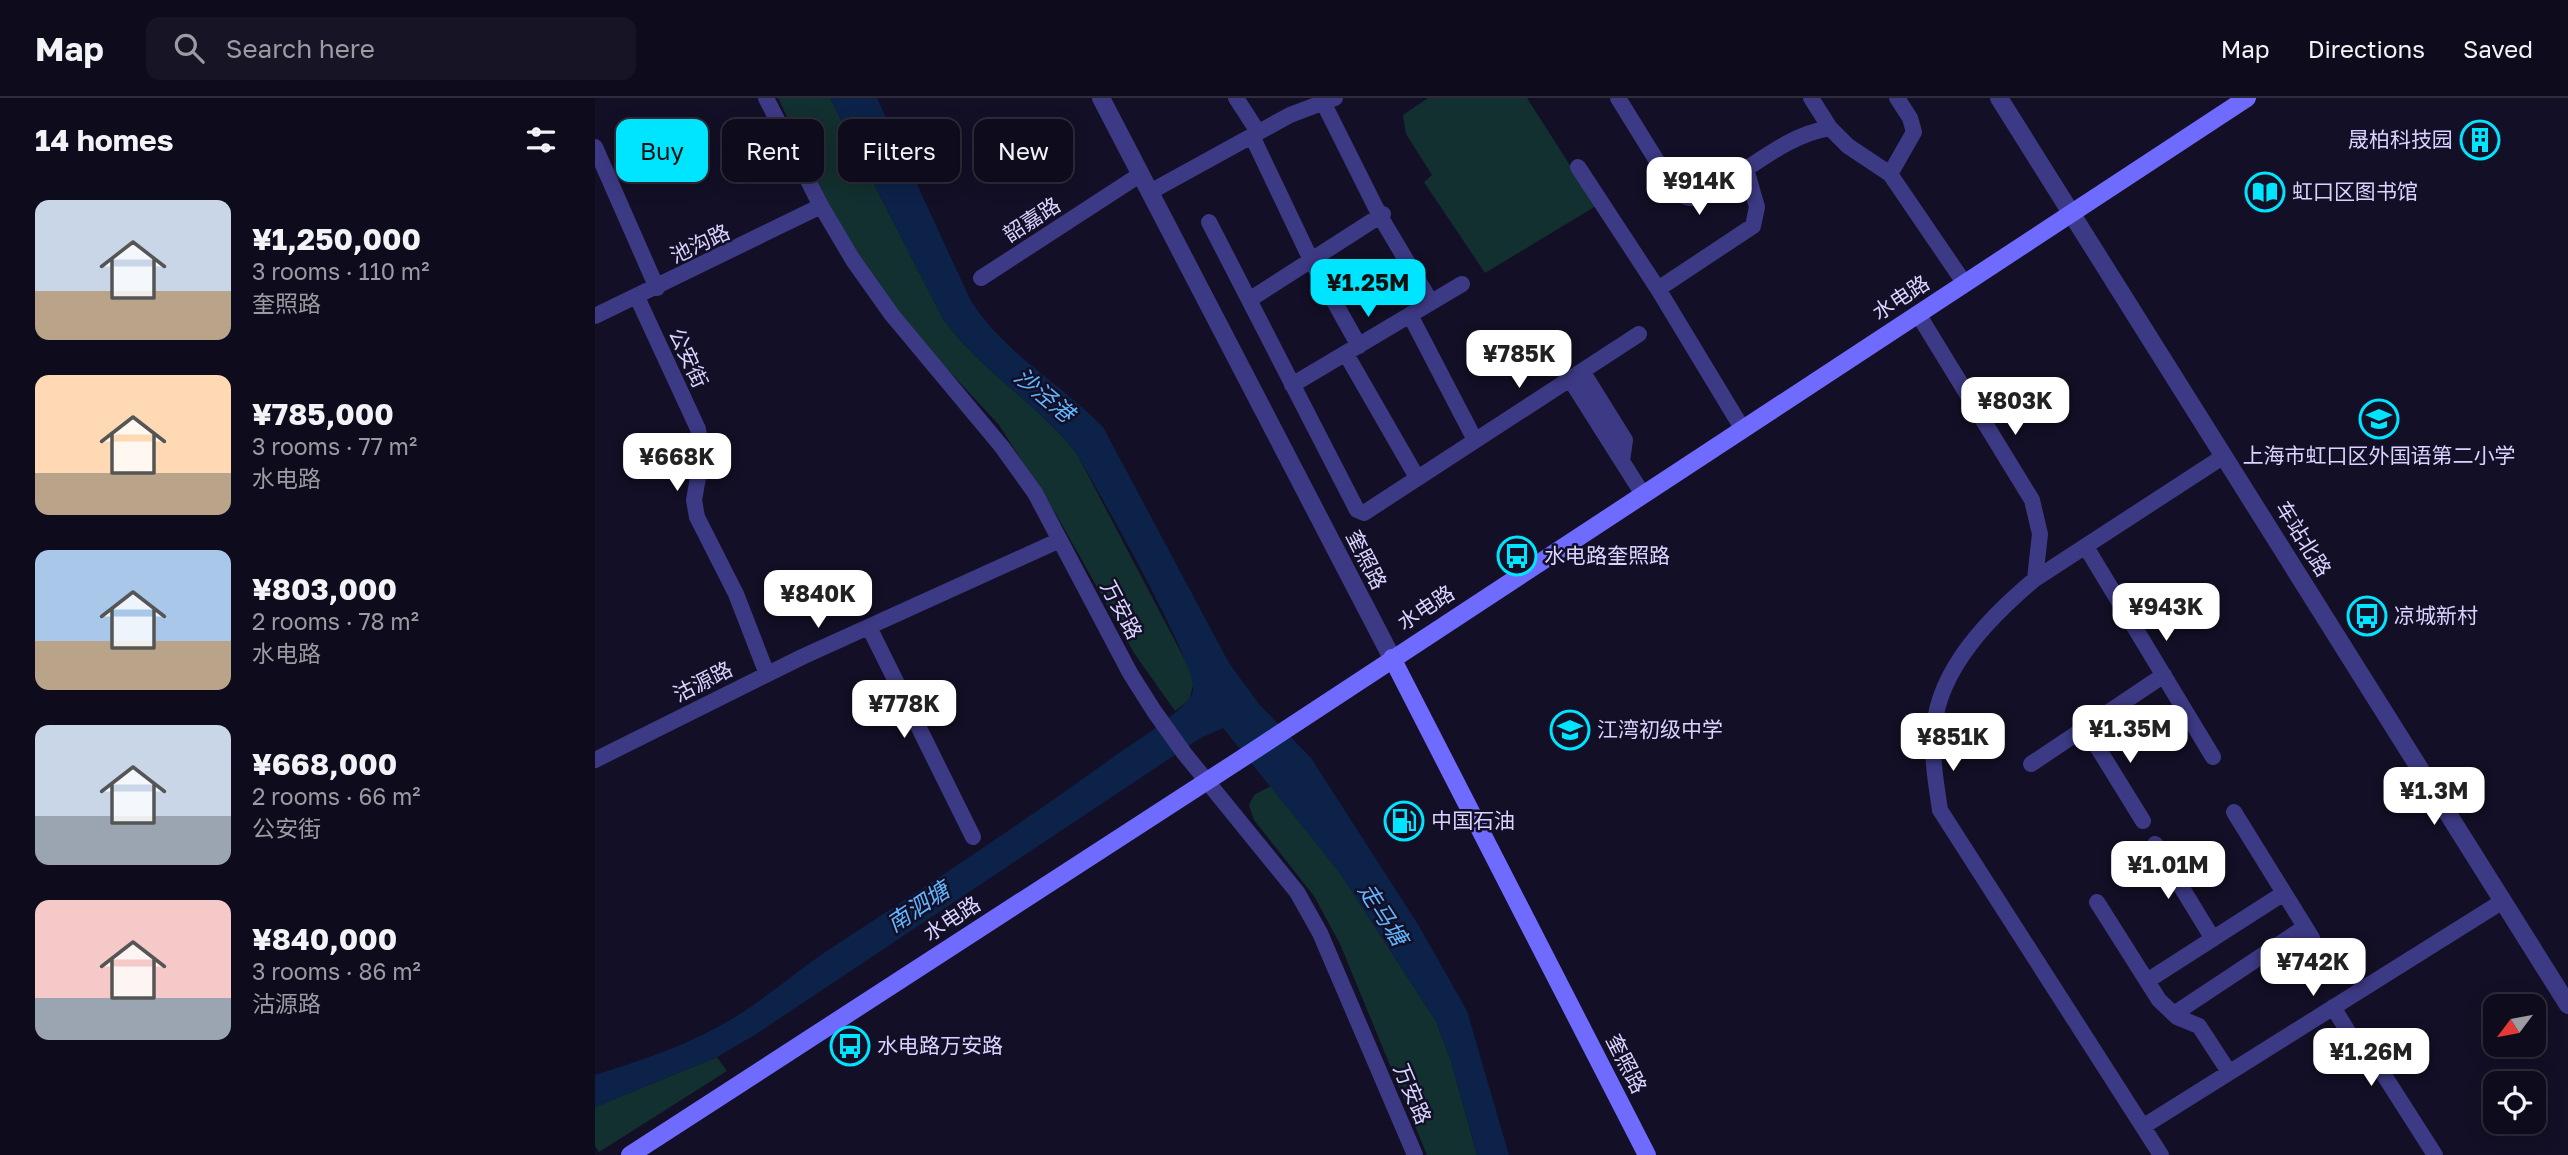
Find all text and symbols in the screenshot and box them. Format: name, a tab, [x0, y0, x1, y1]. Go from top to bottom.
search box	[146, 17, 636, 80]
text: Map	[35, 29, 104, 68]
icon: search	[170, 29, 208, 67]
text: Search here	[226, 33, 375, 64]
text: Map	[2221, 34, 2270, 63]
text: Directions	[2308, 34, 2425, 63]
text: Saved	[2463, 34, 2533, 63]
chip: Buy	[616, 119, 708, 182]
chip: Rent	[722, 119, 824, 182]
chip: Filters	[838, 119, 960, 182]
chip: New	[974, 119, 1073, 182]
building icon: 晟柏科技园	[2459, 119, 2501, 161]
icon: filters	[522, 121, 560, 159]
text: 14 homes	[35, 122, 174, 158]
place label: 晟柏科技园	[2348, 126, 2453, 152]
pin: ¥914K	[1650, 158, 1748, 217]
text: ¥914K	[1663, 166, 1735, 194]
library icon: 虹口区图书馆	[2244, 171, 2286, 213]
place label: 虹口区图书馆	[2292, 178, 2418, 204]
street label: 韶嘉路	[998, 191, 1065, 247]
street label: 池沟路	[666, 218, 734, 268]
text: ¥1,250,000	[252, 221, 421, 257]
icon: home	[91, 228, 175, 312]
text: 3 rooms · 110 m²	[252, 257, 429, 285]
pin: ¥1.25M	[1311, 260, 1425, 319]
text: ¥1.25M	[1327, 268, 1409, 296]
street label: 水电路	[1867, 269, 1934, 325]
text: 奎照路	[252, 289, 321, 317]
street label: 公安街	[664, 324, 714, 392]
pin: ¥785K	[1470, 330, 1568, 390]
text: ¥785K	[1482, 339, 1556, 367]
water label: 沙泾港	[1009, 361, 1082, 429]
pin: ¥803K	[1966, 378, 2064, 437]
text: ¥803K	[1977, 386, 2053, 414]
text: ¥785,000	[252, 396, 394, 432]
school or university icon: 上海市虹口区外国语第二小学	[2358, 398, 2400, 440]
icon: home	[91, 403, 175, 487]
text: 3 rooms · 77 m²	[252, 432, 417, 460]
pin: ¥668K	[628, 434, 726, 493]
text: ¥668K	[639, 442, 715, 470]
place label: 上海市虹口区外国语第二小学	[2243, 442, 2516, 468]
text: 水电路	[252, 464, 321, 492]
street label: 车站北路	[2271, 496, 2337, 581]
street label: 奎照路	[1341, 526, 1393, 594]
bus stop icon: 水电路奎照路	[1496, 535, 1538, 577]
place label: 水电路奎照路	[1544, 542, 1670, 568]
pin: ¥840K	[769, 570, 867, 630]
text: ¥803,000	[252, 571, 397, 607]
street label: 万安路	[1096, 576, 1148, 643]
icon: home	[91, 578, 175, 662]
text: ¥840K	[780, 579, 856, 607]
street label: 水电路	[1392, 579, 1459, 635]
pin: ¥943K	[2117, 584, 2215, 643]
text: ¥943K	[2129, 592, 2203, 620]
bus stop icon: 凉城新村	[2346, 595, 2388, 637]
place label: 凉城新村	[2394, 602, 2478, 628]
text: 2 rooms · 78 m²	[252, 607, 419, 635]
text: 水电路	[252, 639, 321, 667]
street label: 沽源路	[669, 655, 737, 707]
pin: ¥778K	[855, 680, 953, 740]
text: ¥778K	[868, 689, 940, 717]
pin: ¥1.35M	[2073, 706, 2187, 765]
school or university icon: 江湾初级中学	[1549, 709, 1591, 751]
pin: ¥851K	[1904, 714, 2002, 773]
text: ¥1.35M	[2089, 714, 2171, 742]
place label: 江湾初级中学	[1597, 716, 1723, 742]
text: ¥851K	[1917, 722, 1989, 750]
text: ¥668,000	[252, 746, 397, 782]
icon: home	[91, 753, 175, 837]
pin: ¥1.3M	[2385, 768, 2483, 827]
text: ¥1.3M	[2400, 776, 2468, 804]
text: 2 rooms · 66 m²	[252, 782, 421, 810]
fuel station icon: 中国石油	[1383, 800, 1425, 842]
place label: 中国石油	[1431, 807, 1515, 833]
text: 公安街	[252, 814, 321, 842]
pin: ¥1.01M	[2111, 842, 2225, 901]
text: ¥1.01M	[2127, 850, 2209, 878]
water label: 南泗塘	[881, 873, 957, 937]
water label: 走马塘	[1353, 877, 1417, 953]
street label: 水电路	[918, 890, 985, 946]
text: ¥840,000	[252, 921, 397, 957]
icon: home	[91, 928, 175, 1012]
pin: ¥742K	[2264, 939, 2362, 998]
text: ¥742K	[2277, 947, 2349, 975]
text: 3 rooms · 86 m²	[252, 957, 421, 985]
text: 沽源路	[252, 989, 321, 1017]
north arrow	[2483, 994, 2546, 1057]
map controls	[2483, 994, 2546, 1134]
bus stop icon: 水电路万安路	[829, 1025, 871, 1067]
pin: ¥1.26M	[2314, 1028, 2428, 1088]
street label: 奎照路	[1601, 1030, 1653, 1098]
place label: 水电路万安路	[877, 1032, 1003, 1058]
text: ¥1.26M	[2329, 1037, 2413, 1065]
street label: 万安路	[1389, 1060, 1437, 1128]
button: locate	[2483, 1071, 2546, 1134]

